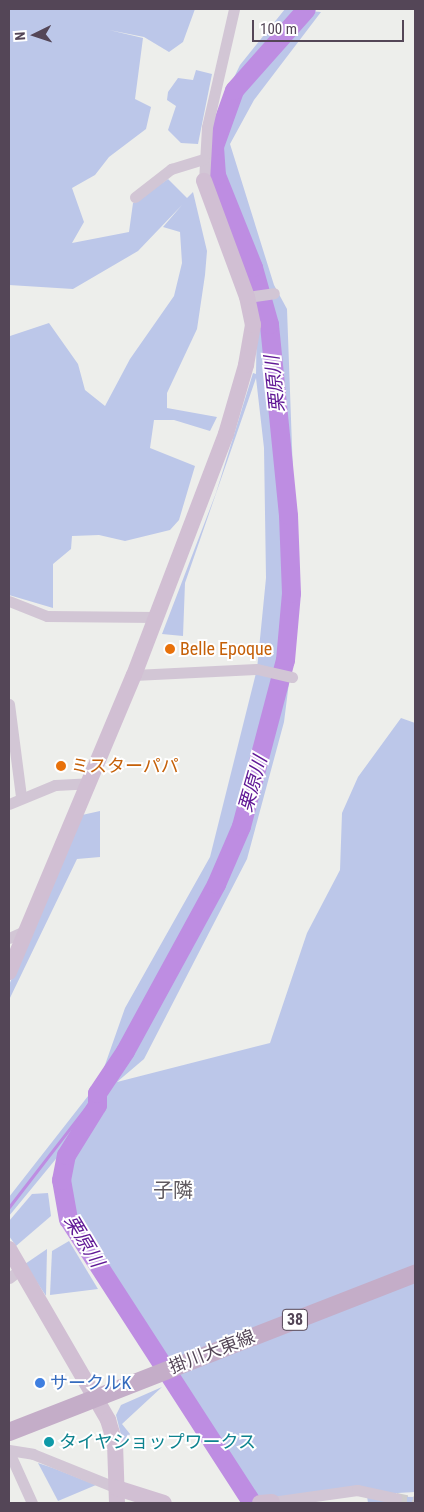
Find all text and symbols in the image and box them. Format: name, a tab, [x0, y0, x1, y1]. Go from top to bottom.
north arrow	[10, 10, 60, 60]
scale bar	[254, 10, 406, 42]
text: 100 m	[260, 20, 297, 38]
text: N	[12, 31, 28, 41]
water label: 栗原川	[261, 354, 289, 414]
place label: Belle Epoque	[180, 638, 272, 660]
marker: Belle Epoque	[164, 643, 176, 655]
water label: 栗原川	[234, 753, 272, 815]
place label: ミスターパパ	[71, 755, 179, 777]
marker: ミスターパパ	[55, 760, 67, 772]
district label: 子隣	[153, 1178, 193, 1202]
water label: 栗原川	[60, 1211, 108, 1271]
road number: 38	[281, 1306, 309, 1334]
street label: 掛川大東線	[166, 1326, 258, 1378]
place label: サークルK	[50, 1372, 132, 1394]
marker: サークルK	[34, 1377, 46, 1389]
place label: タイヤショップワークス	[59, 1431, 257, 1453]
marker: タイヤショップワークス	[43, 1436, 55, 1448]

